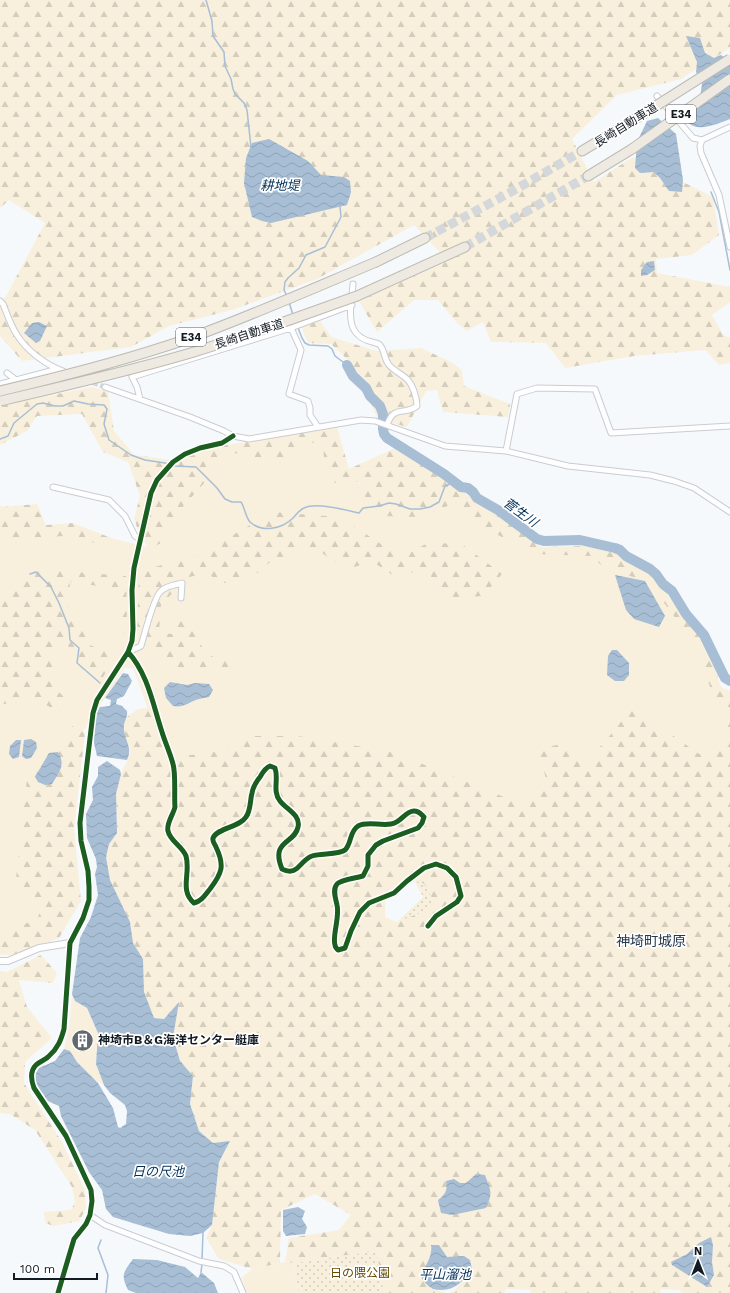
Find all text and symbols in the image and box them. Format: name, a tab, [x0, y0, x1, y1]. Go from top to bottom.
street label: 長崎自動車道	[592, 100, 660, 150]
road number: E34	[666, 105, 696, 123]
water label: 耕地堤	[260, 178, 301, 193]
street label: 長崎自動車道	[213, 316, 285, 352]
road number: E34	[176, 328, 206, 346]
water label: 菅生川	[501, 495, 543, 531]
district label: 神埼町城原	[616, 933, 686, 949]
building icon: 神埼市B＆G海洋センター艇庫	[70, 1027, 96, 1053]
place label: 神埼市B＆G海洋センター艇庫	[98, 1033, 259, 1047]
water label: 日の尺池	[132, 1164, 186, 1179]
north arrow	[678, 1241, 718, 1281]
text: N	[694, 1245, 702, 1258]
scale bar	[14, 1255, 97, 1281]
text: 100 m	[20, 1262, 55, 1276]
park label: 日の隈公園	[330, 1266, 390, 1280]
water label: 平山溜池	[419, 1267, 473, 1282]

